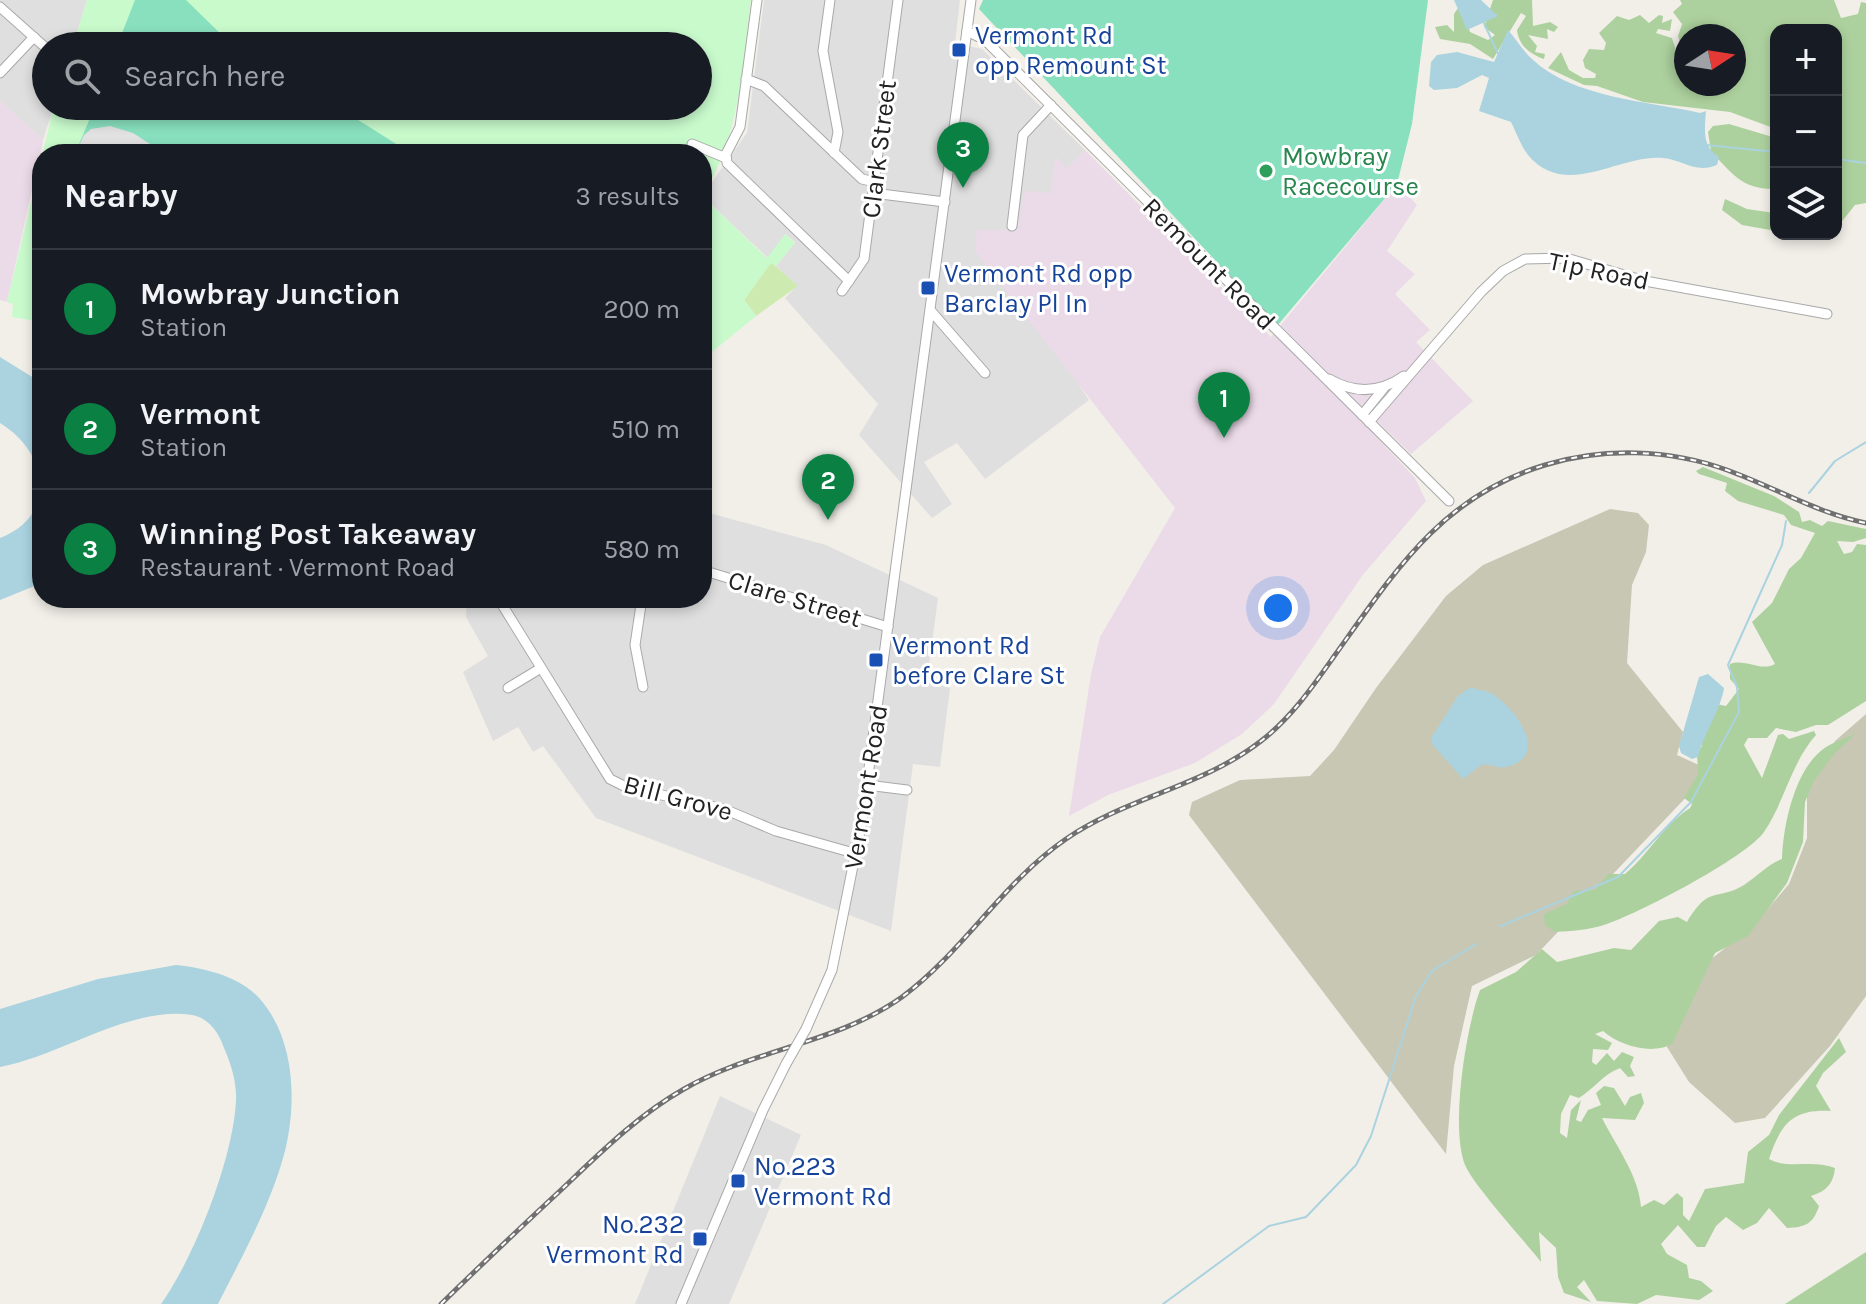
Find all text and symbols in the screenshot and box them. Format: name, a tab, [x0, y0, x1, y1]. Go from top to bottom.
place label: Vermont Rd opp Remount St	[975, 20, 1167, 81]
north arrow	[1674, 24, 1746, 96]
map controls	[1770, 24, 1842, 240]
button: +	[1770, 24, 1842, 96]
search box	[32, 32, 712, 120]
marker: Vermont Rd opp Remount St	[950, 41, 968, 59]
icon: search	[60, 54, 104, 98]
text: Search here	[124, 58, 285, 94]
street label: Clark Street	[855, 78, 903, 220]
button: −	[1770, 96, 1842, 168]
pin: 3	[937, 122, 989, 188]
place label: Mowbray Racecourse	[1282, 141, 1419, 202]
marker: Mowbray Racecourse	[1257, 162, 1275, 180]
button: layers	[1770, 168, 1842, 240]
text: Nearby	[64, 176, 178, 216]
text: 3 results	[576, 181, 680, 212]
street label: Remount Road	[1136, 191, 1282, 337]
street label: Tip Road	[1546, 245, 1652, 297]
place label: Vermont Rd opp Barclay Pl In	[944, 258, 1133, 319]
text: Mowbray Junction	[140, 276, 400, 312]
marker: Vermont Rd opp Barclay Pl In	[919, 279, 937, 297]
text: 1	[85, 294, 95, 325]
text: 200 m	[604, 294, 680, 325]
text: Station	[140, 312, 227, 343]
pin: 1	[1198, 372, 1250, 438]
text: Vermont	[140, 396, 261, 432]
text: 2	[82, 414, 98, 445]
text: 510 m	[611, 414, 680, 445]
text: Station	[140, 432, 227, 463]
pin: 2	[802, 454, 854, 520]
text: Winning Post Takeaway	[140, 516, 476, 552]
text: 3	[82, 534, 98, 565]
text: 580 m	[603, 534, 680, 565]
text: Restaurant · Vermont Road	[140, 552, 456, 583]
street label: Clare Street	[725, 564, 866, 634]
your location	[1258, 588, 1298, 628]
place label: Vermont Rd before Clare St	[892, 630, 1065, 691]
marker: Vermont Rd before Clare St	[867, 651, 885, 669]
street label: Vermont Road	[838, 702, 894, 872]
street label: Bill Grove	[620, 769, 736, 827]
place label: No.223 Vermont Rd	[754, 1151, 892, 1212]
marker: No.223 Vermont Rd	[729, 1172, 747, 1190]
place label: No.232 Vermont Rd	[546, 1209, 684, 1270]
marker: No.232 Vermont Rd	[691, 1230, 709, 1248]

